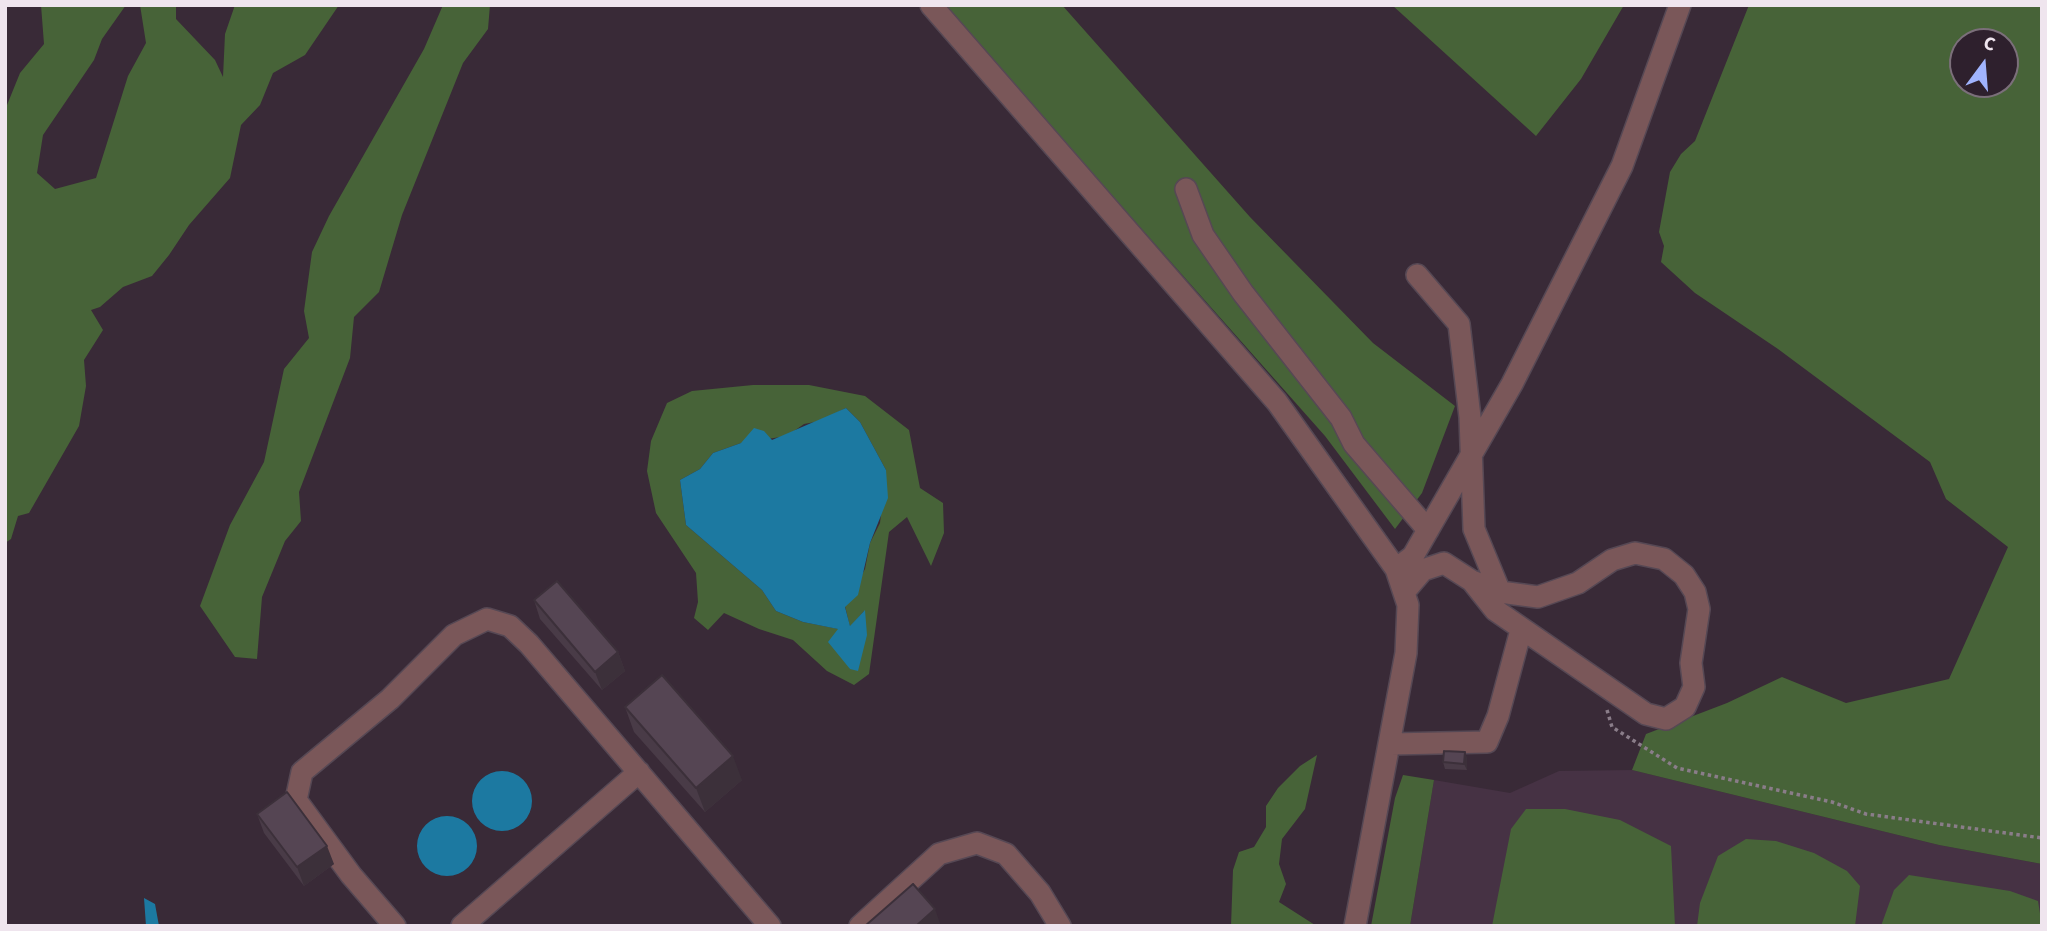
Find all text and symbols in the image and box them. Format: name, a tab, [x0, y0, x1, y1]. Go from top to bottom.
north arrow	[1949, 28, 2019, 98]
text: С	[1980, 30, 1998, 59]

